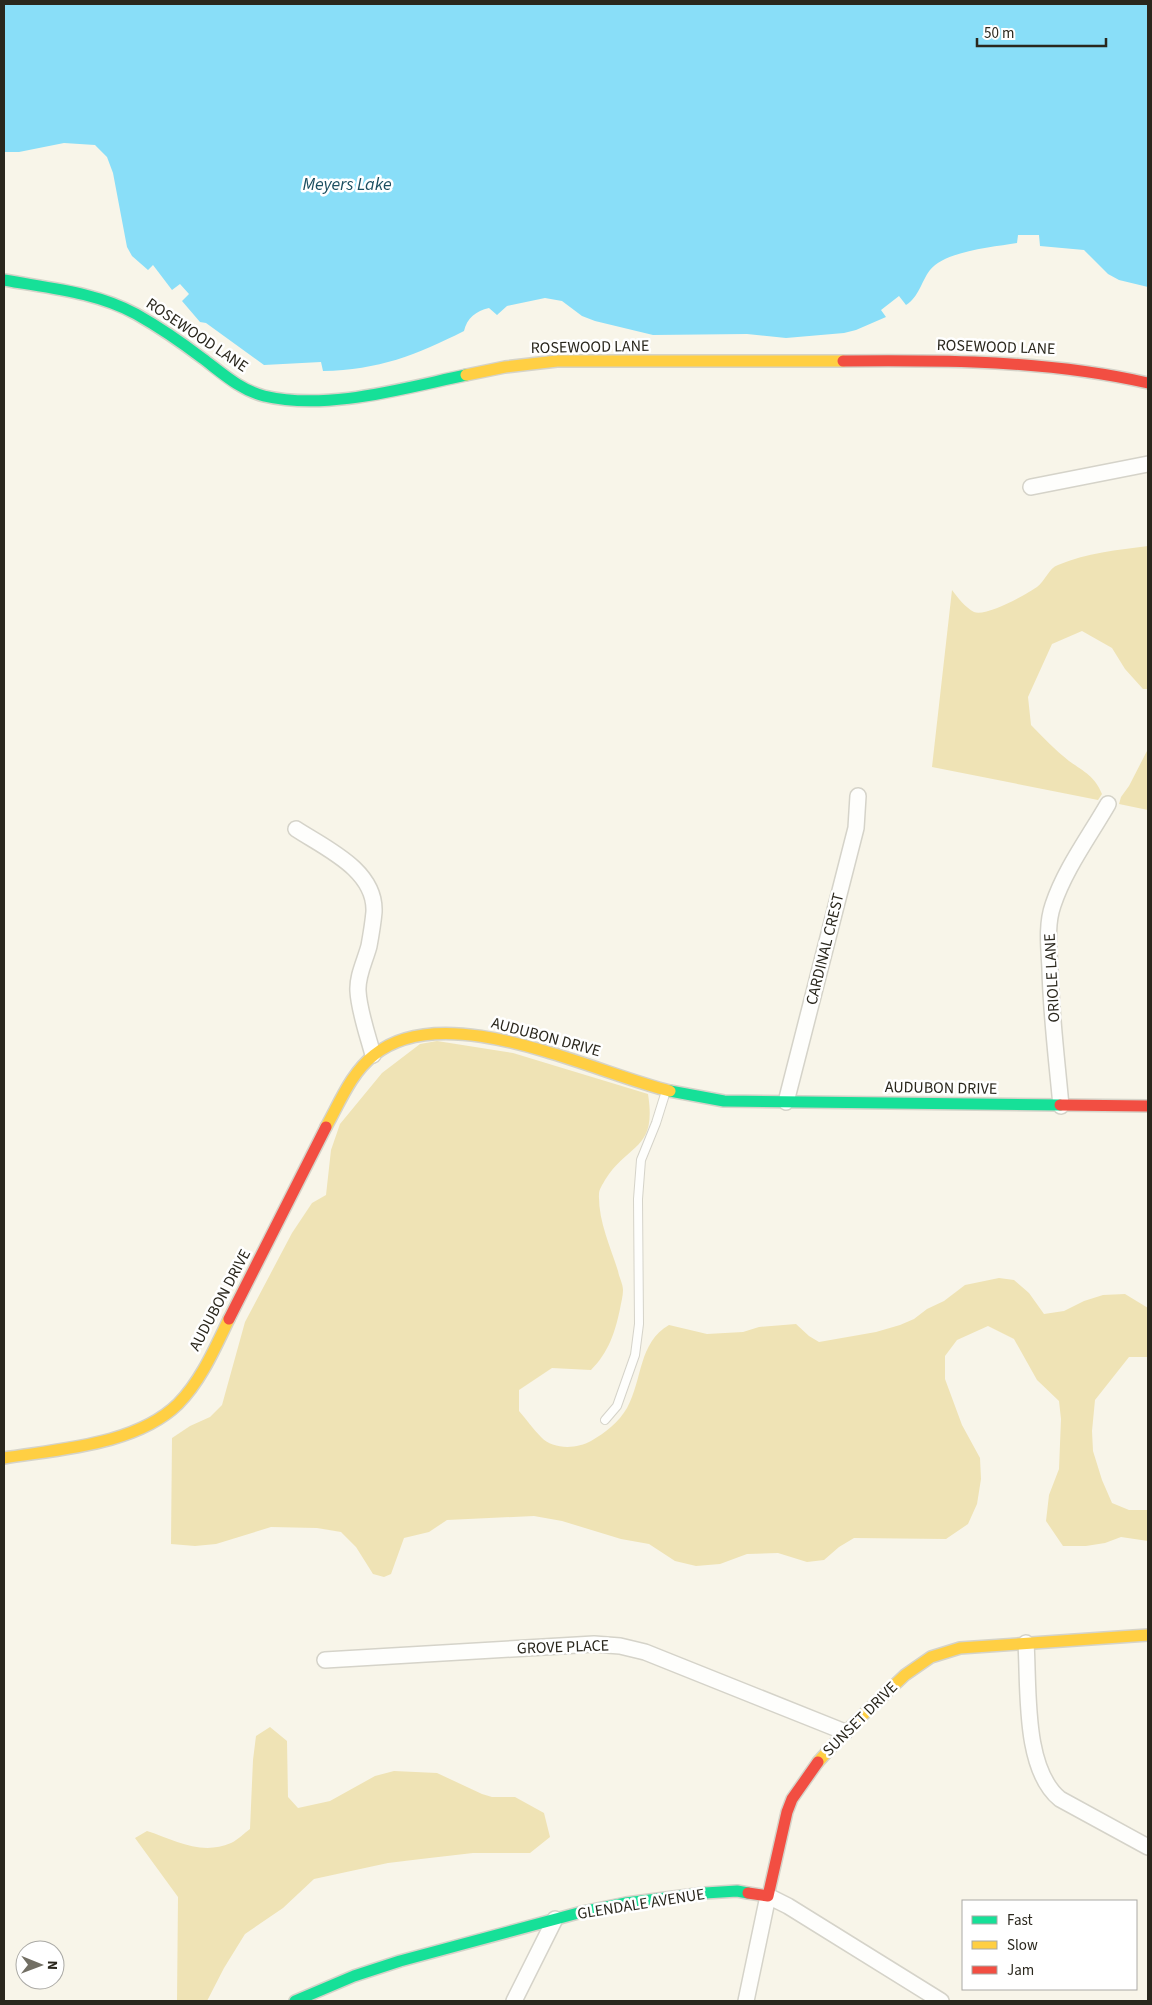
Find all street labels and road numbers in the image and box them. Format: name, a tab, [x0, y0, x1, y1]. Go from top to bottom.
street label: ROSEWOOD LANE	[142, 293, 252, 377]
street label: ROSEWOOD LANE	[936, 334, 1056, 360]
street label: ROSEWOOD LANE	[530, 335, 650, 359]
street label: CARDINAL CREST	[800, 890, 850, 1007]
street label: ORIOLE LANE	[1039, 933, 1065, 1023]
street label: AUDUBON DRIVE	[489, 1012, 603, 1062]
street label: AUDUBON DRIVE	[885, 1076, 997, 1100]
street label: AUDUBON DRIVE	[184, 1245, 256, 1355]
street label: GROVE PLACE	[516, 1634, 610, 1660]
street label: SUNSET DRIVE	[818, 1677, 902, 1761]
street label: GLENDALE AVENUE	[576, 1883, 706, 1925]

